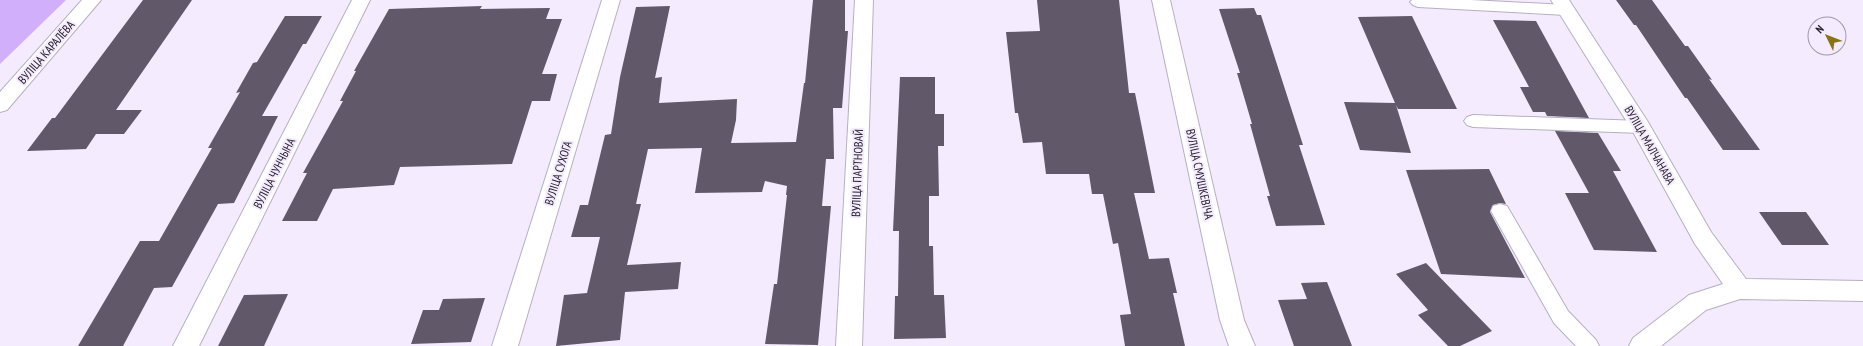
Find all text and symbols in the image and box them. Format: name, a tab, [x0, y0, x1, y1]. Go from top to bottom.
north arrow	[1807, 16, 1847, 56]
street label: ВУЛІЦА КАРАЛЁВА	[15, 17, 78, 87]
text: N	[1813, 22, 1827, 36]
street label: ВУЛІЦА МАЛЧАНАВА	[1621, 103, 1679, 187]
street label: ВУЛІЦА СМУШКЕВІЧА	[1183, 127, 1217, 221]
street label: ВУЛІЦА ПАРТНОВАЙ	[848, 129, 866, 217]
street label: ВУЛІЦА ЧУНЧЫНА	[250, 135, 298, 211]
street label: ВУЛІЦА СУХОГА	[541, 139, 575, 207]

